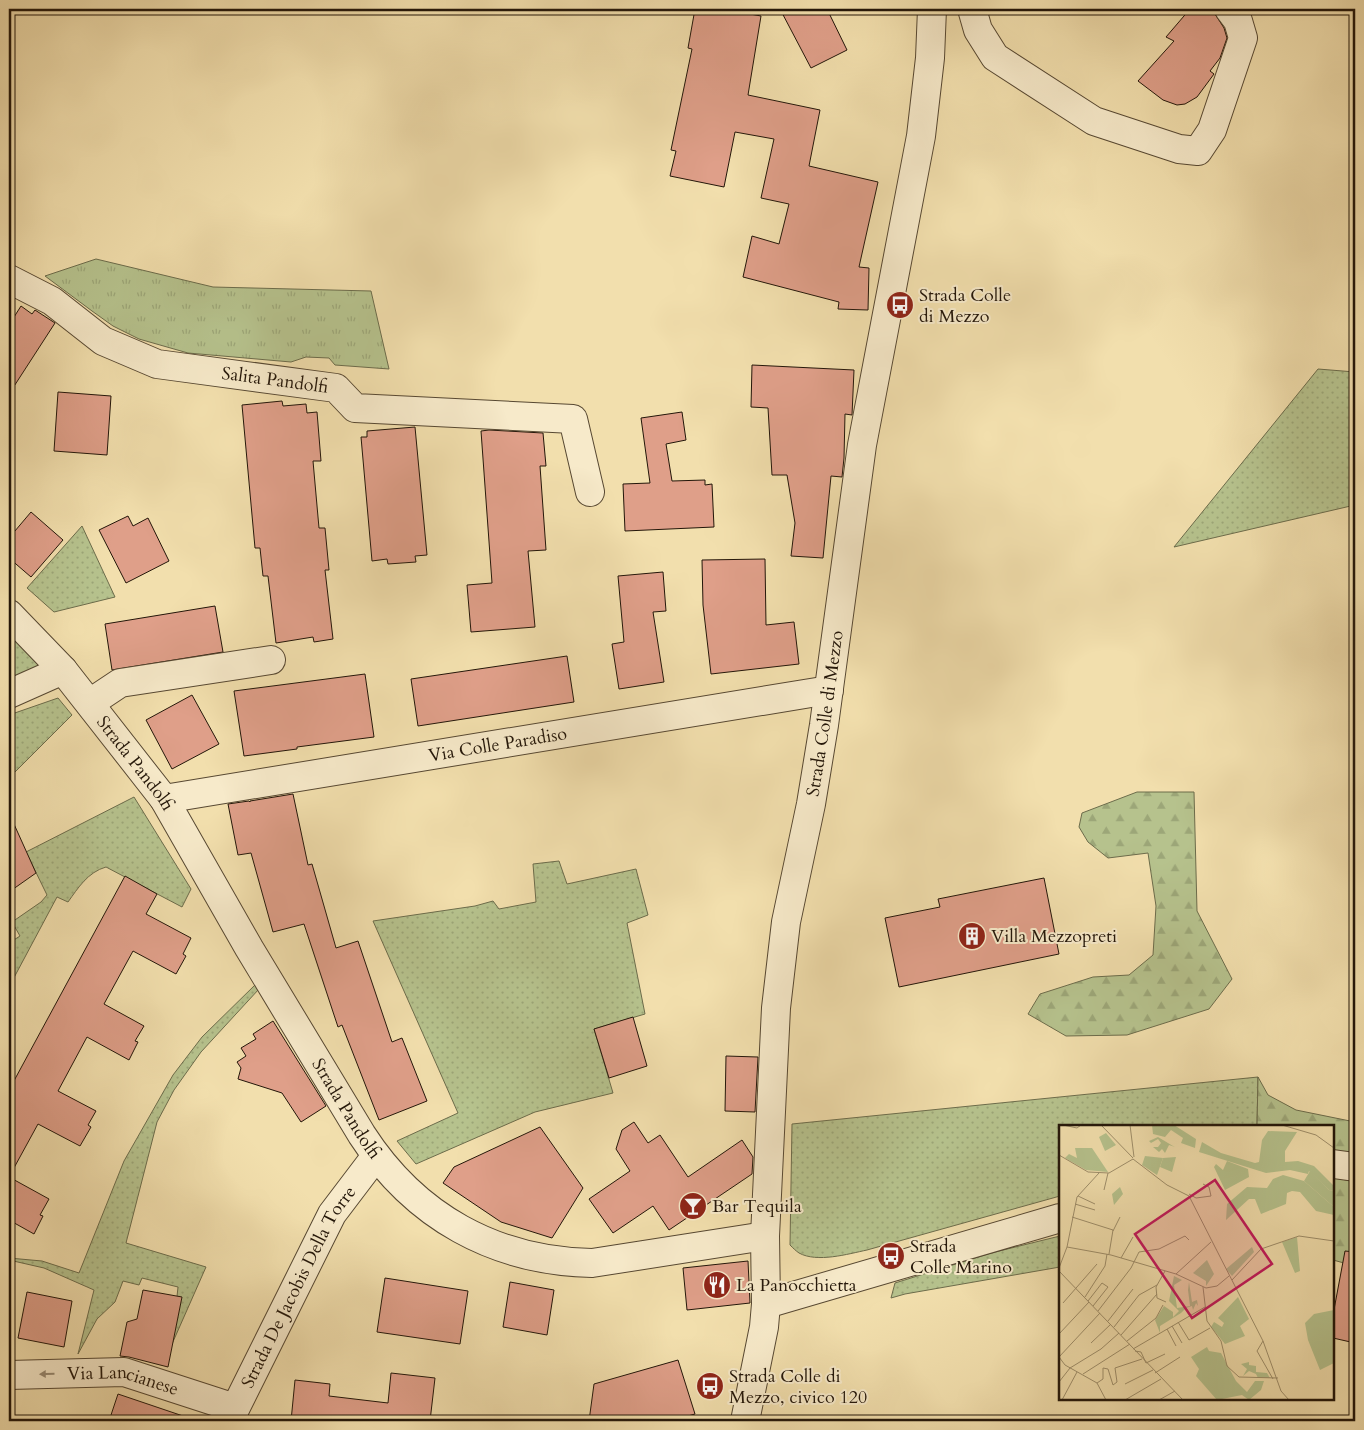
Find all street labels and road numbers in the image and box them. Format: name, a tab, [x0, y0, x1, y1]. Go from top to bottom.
street label: Salita Pandolfi	[220, 360, 330, 399]
street label: Strada Colle di Mezzo	[800, 629, 849, 798]
street label: Strada Pandolfi	[91, 710, 180, 815]
street label: Via Colle Paradiso	[427, 721, 569, 768]
street label: Strada Pandolfi	[306, 1053, 387, 1164]
street label: Strada De Jacobis Della Torre	[235, 1181, 362, 1392]
street label: Via Lancianese	[67, 1359, 182, 1401]

